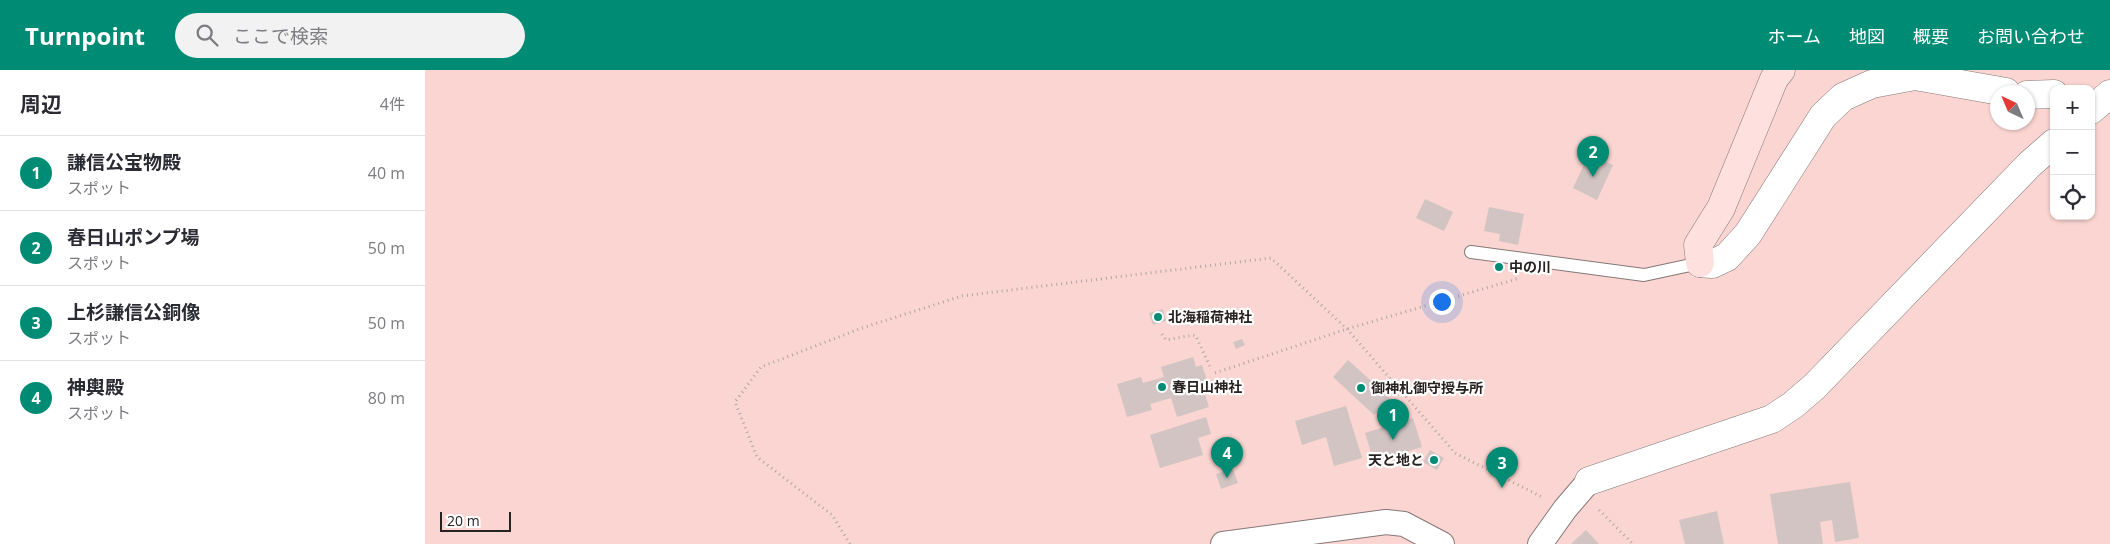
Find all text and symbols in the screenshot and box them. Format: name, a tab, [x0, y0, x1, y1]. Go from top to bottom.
search box	[175, 13, 525, 58]
text: Turnpoint	[25, 19, 145, 52]
icon: search	[193, 21, 221, 49]
text: ここで検索	[233, 23, 328, 49]
text: ホーム	[1768, 24, 1821, 48]
text: 地図	[1849, 24, 1885, 48]
text: 概要	[1913, 24, 1949, 48]
text: お問い合わせ	[1977, 24, 2085, 48]
north arrow	[1990, 85, 2035, 130]
map controls	[2050, 85, 2095, 220]
button: +	[2050, 85, 2095, 130]
text: 周辺	[20, 90, 62, 118]
text: 4件	[380, 93, 405, 115]
button: −	[2050, 130, 2095, 175]
pin: 2	[1577, 136, 1609, 177]
text: 謙信公宝物殿	[67, 149, 181, 175]
text: 1	[31, 162, 41, 184]
text: 40 m	[368, 162, 405, 184]
button: locate	[2050, 175, 2095, 220]
text: スポット	[67, 177, 131, 199]
text: 春日山ポンプ場	[67, 224, 199, 250]
text: 2	[31, 237, 41, 259]
text: 50 m	[368, 237, 405, 259]
text: スポット	[67, 252, 131, 274]
place label: 中の川	[1509, 257, 1551, 276]
marker: 中の川	[1493, 261, 1505, 273]
your location	[1429, 289, 1455, 315]
text: 上杉謙信公銅像	[67, 299, 200, 325]
place label: 北海稲荷神社	[1168, 307, 1252, 326]
marker: 北海稲荷神社	[1152, 311, 1164, 323]
text: 3	[31, 312, 41, 334]
text: 50 m	[368, 312, 405, 334]
text: スポット	[67, 327, 131, 349]
text: 神輿殿	[67, 374, 124, 400]
place label: 春日山神社	[1172, 377, 1242, 396]
place label: 御神札御守授与所	[1371, 378, 1483, 397]
marker: 春日山神社	[1156, 381, 1168, 393]
marker: 御神札御守授与所	[1355, 382, 1367, 394]
text: 4	[31, 387, 41, 409]
text: 80 m	[368, 387, 405, 409]
pin: 1	[1377, 399, 1409, 440]
text: スポット	[67, 402, 131, 424]
pin: 4	[1211, 437, 1243, 478]
pin: 3	[1486, 447, 1518, 488]
place label: 天と地と	[1368, 450, 1424, 469]
marker: 天と地と	[1428, 454, 1440, 466]
scale bar	[440, 509, 511, 532]
text: 20 m	[447, 511, 480, 530]

